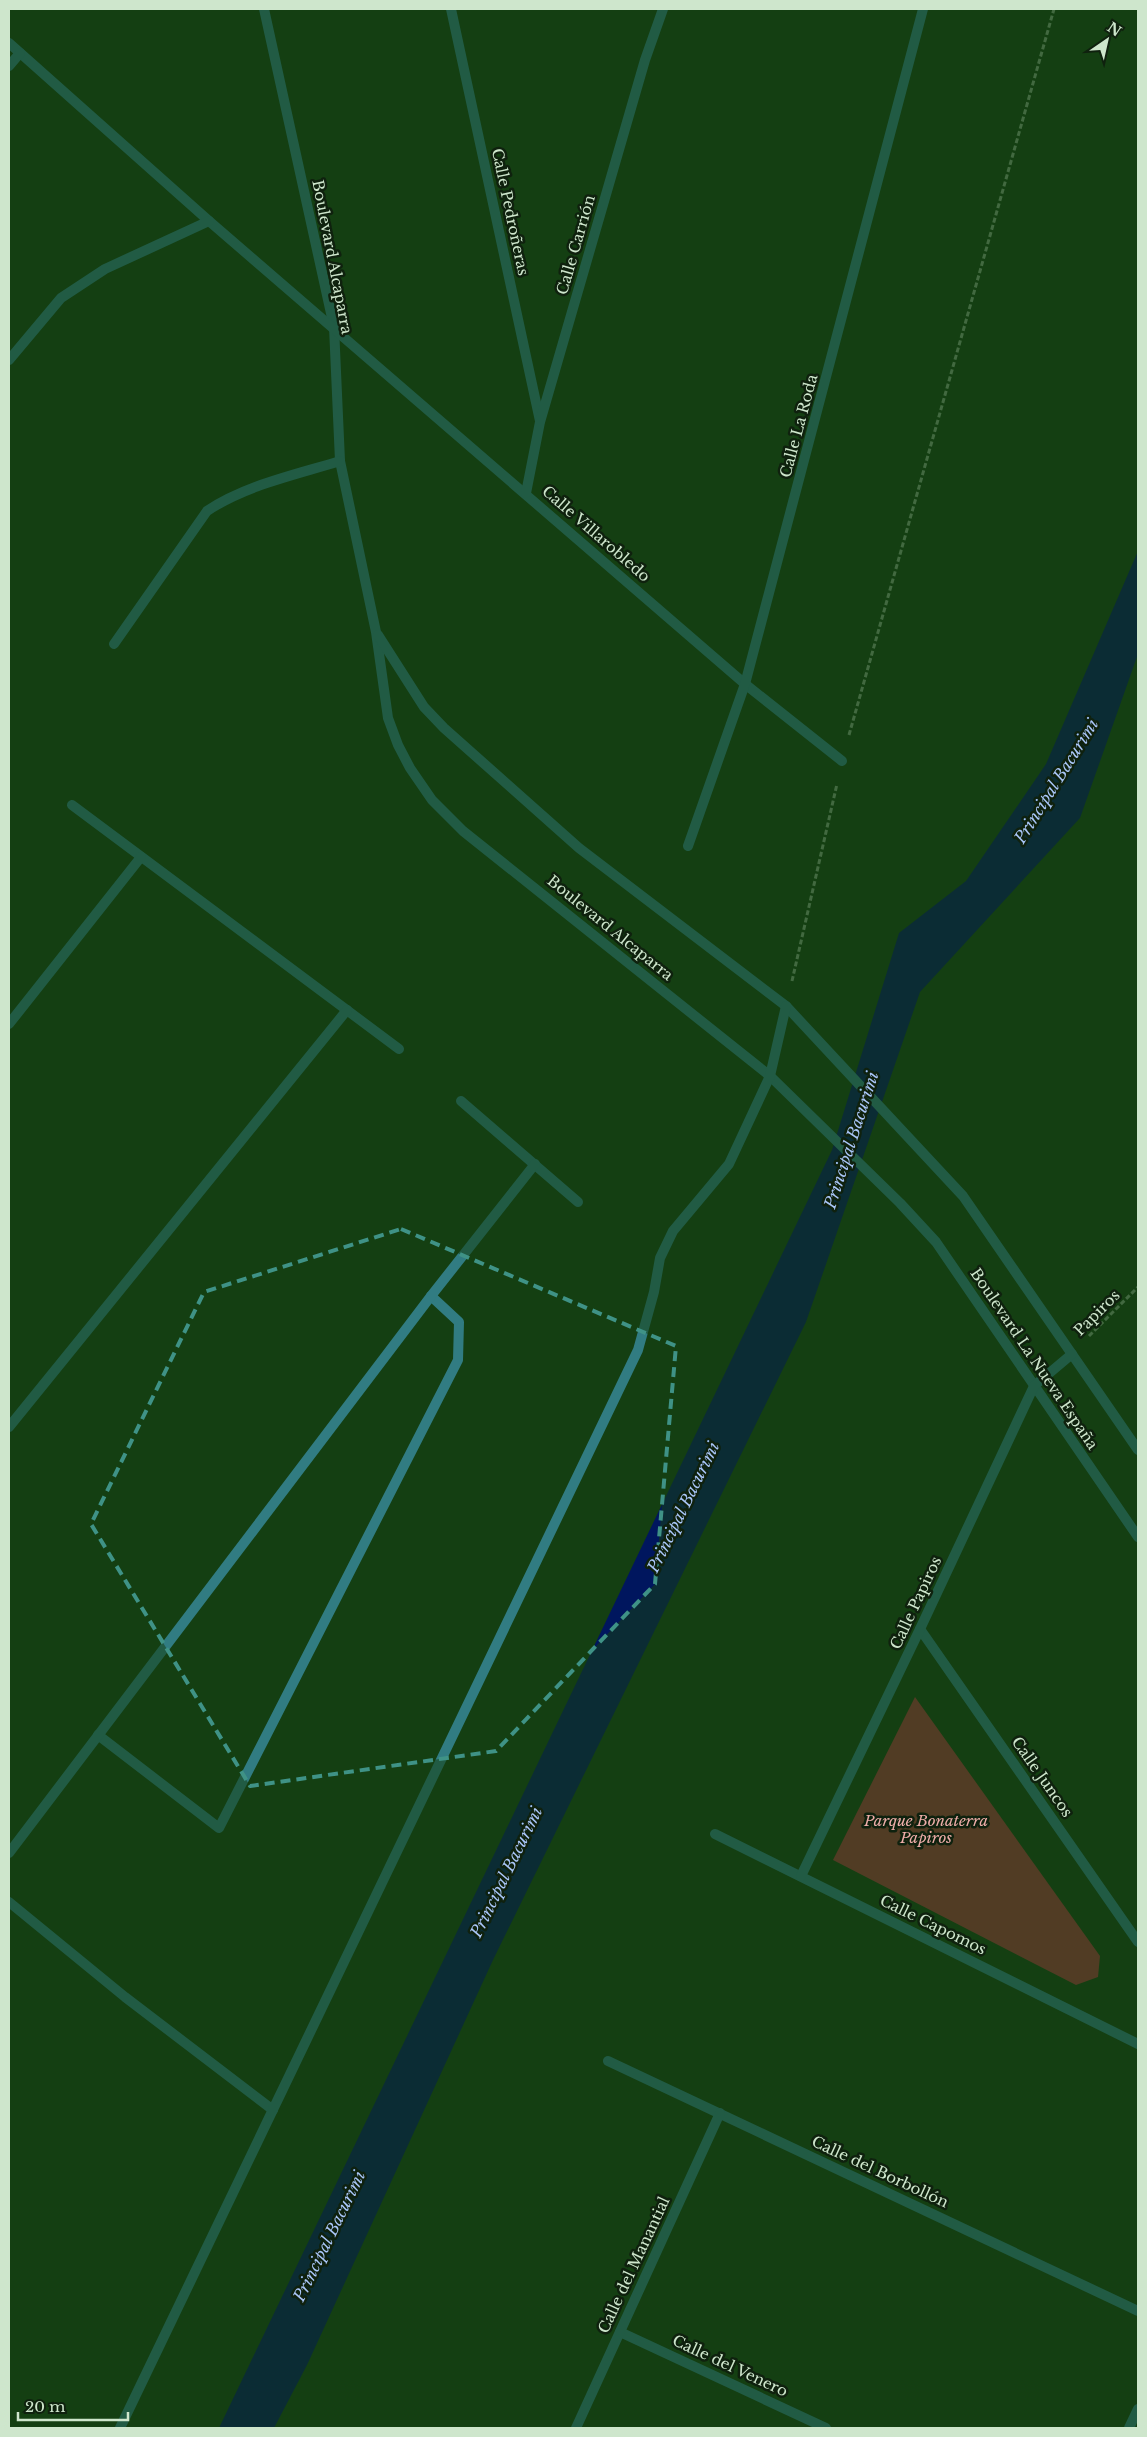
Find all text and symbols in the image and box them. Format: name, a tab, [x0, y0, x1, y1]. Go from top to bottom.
north arrow	[1082, 15, 1132, 65]
text: N	[1104, 18, 1125, 40]
street label: Calle Pedroñeras	[488, 147, 533, 277]
street label: Boulevard Alcaparra	[308, 178, 357, 336]
street label: Calle Carrión	[552, 193, 599, 297]
street label: Calle La Roda	[776, 371, 822, 480]
street label: Calle Villarobledo	[538, 481, 654, 586]
water label: Principal Bacurimi	[1009, 715, 1103, 848]
street label: Boulevard Alcaparra	[543, 871, 678, 985]
water label: Principal Bacurimi	[819, 1069, 883, 1212]
street label: Boulevard La Nueva España	[967, 1264, 1103, 1454]
street label: Papiros	[1070, 1286, 1124, 1340]
water label: Principal Bacurimi	[642, 1438, 723, 1576]
street label: Calle Papiros	[886, 1553, 945, 1652]
street label: Calle Juncos	[1008, 1733, 1077, 1821]
water label: Principal Bacurimi	[465, 1803, 546, 1941]
park label: Parque Bonaterra Papiros	[863, 1811, 988, 1847]
street label: Calle Capomos	[877, 1891, 990, 1959]
street label: Calle del Borbollón	[809, 2131, 952, 2212]
water label: Principal Bacurimi	[288, 2167, 369, 2305]
street label: Calle del Manantial	[594, 2193, 674, 2336]
street label: Calle del Venero	[670, 2331, 791, 2401]
scale bar	[18, 2390, 128, 2422]
text: 20 m	[25, 2397, 65, 2416]

